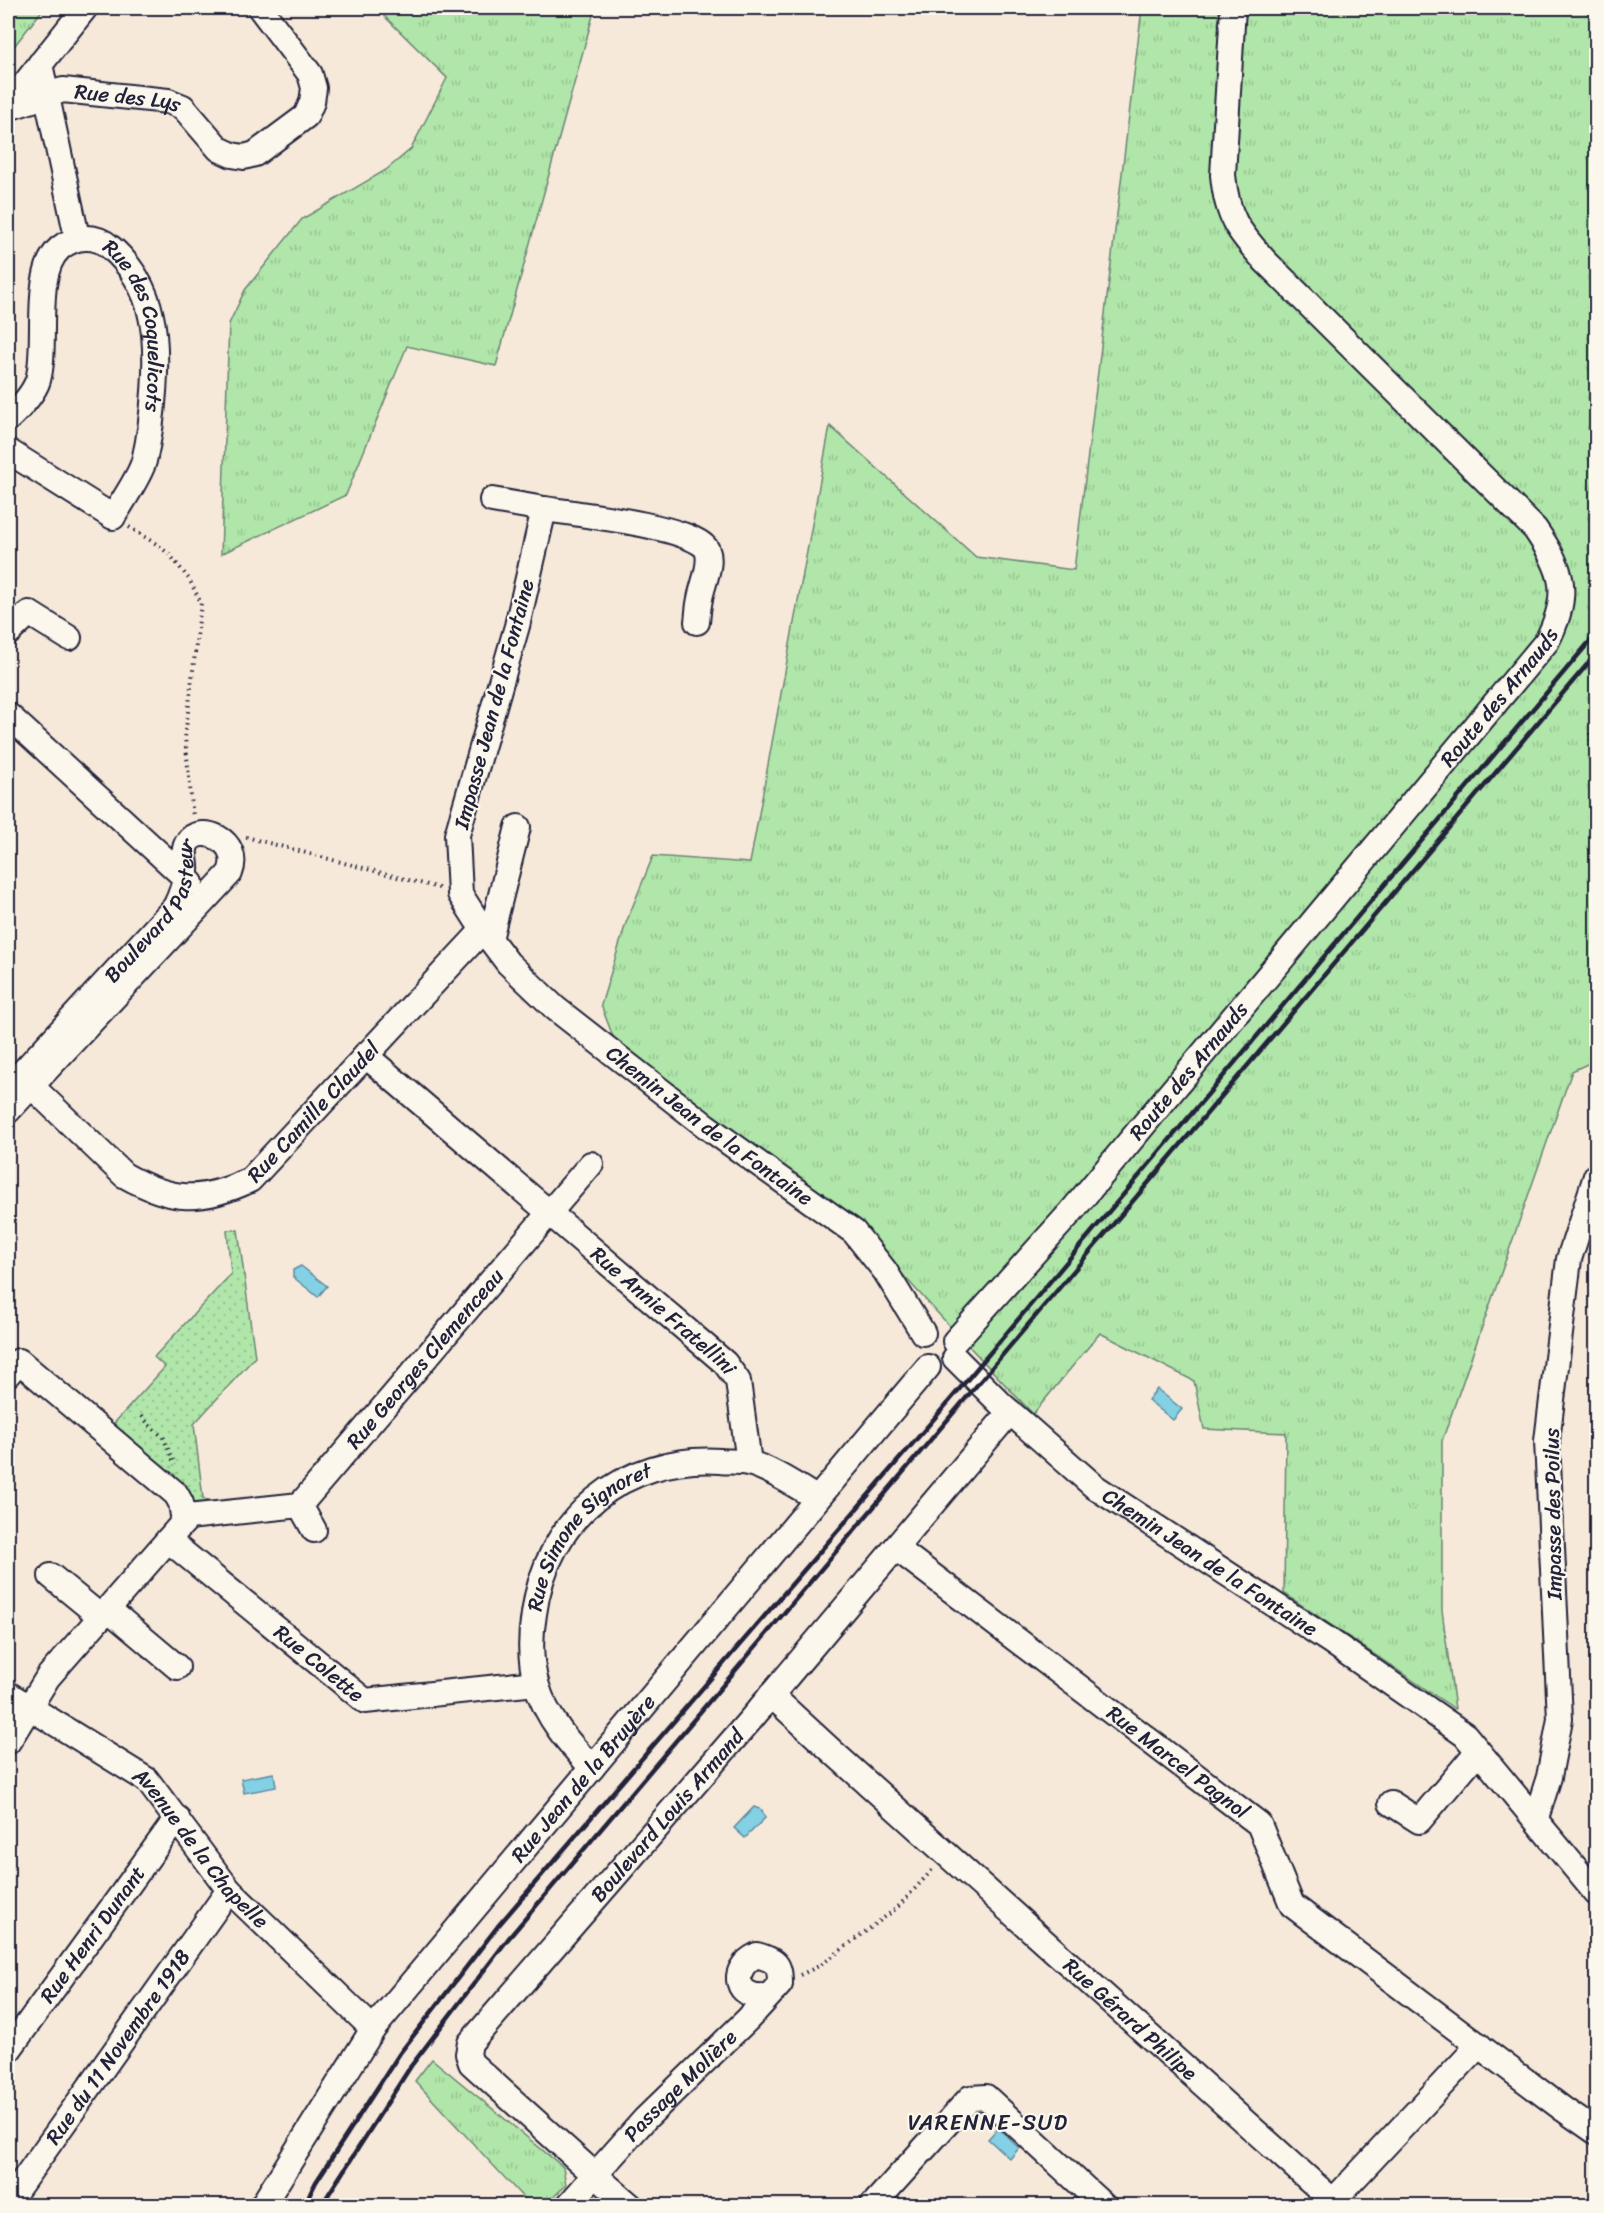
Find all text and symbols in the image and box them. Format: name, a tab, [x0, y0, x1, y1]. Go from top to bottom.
street label: Rue des Lys	[73, 72, 187, 124]
street label: Rue des Coquelicots	[94, 229, 174, 414]
street label: Impasse Jean de la Fontaine	[442, 575, 546, 834]
street label: Route des Arnauds	[1430, 622, 1570, 776]
street label: Boulevard Pasteur	[94, 830, 206, 992]
street label: Route des Arnauds	[1119, 993, 1258, 1149]
street label: Rue Camille Claudel	[237, 1031, 390, 1192]
street label: Chemin Jean de la Fontaine	[597, 1035, 822, 1216]
street label: Rue Annie Fratellini	[582, 1236, 748, 1384]
street label: Rue Georges Clemenceau	[336, 1259, 514, 1458]
street label: Impasse des Poilus	[1532, 1427, 1574, 1601]
street label: Rue Simone Signoret	[516, 1451, 658, 1614]
street label: Chemin Jean de la Fontaine	[1094, 1478, 1326, 1647]
street label: Rue Colette	[265, 1614, 373, 1713]
street label: Rue Jean de la Bruyère	[501, 1685, 666, 1872]
street label: Rue Marcel Pagnol	[1098, 1695, 1258, 1830]
street label: Boulevard Louis Armand	[581, 1718, 755, 1911]
street label: Avenue de la Chapelle	[124, 1756, 278, 1939]
street label: Rue Henri Dunant	[29, 1857, 156, 2011]
street label: Rue du 11 Novembre 1918	[35, 1941, 201, 2153]
street label: Rue Gérard Philipe	[1054, 1948, 1207, 2090]
street label: Passage Molière	[614, 2020, 746, 2151]
district label: VARENNE-SUD	[908, 2103, 1068, 2142]

